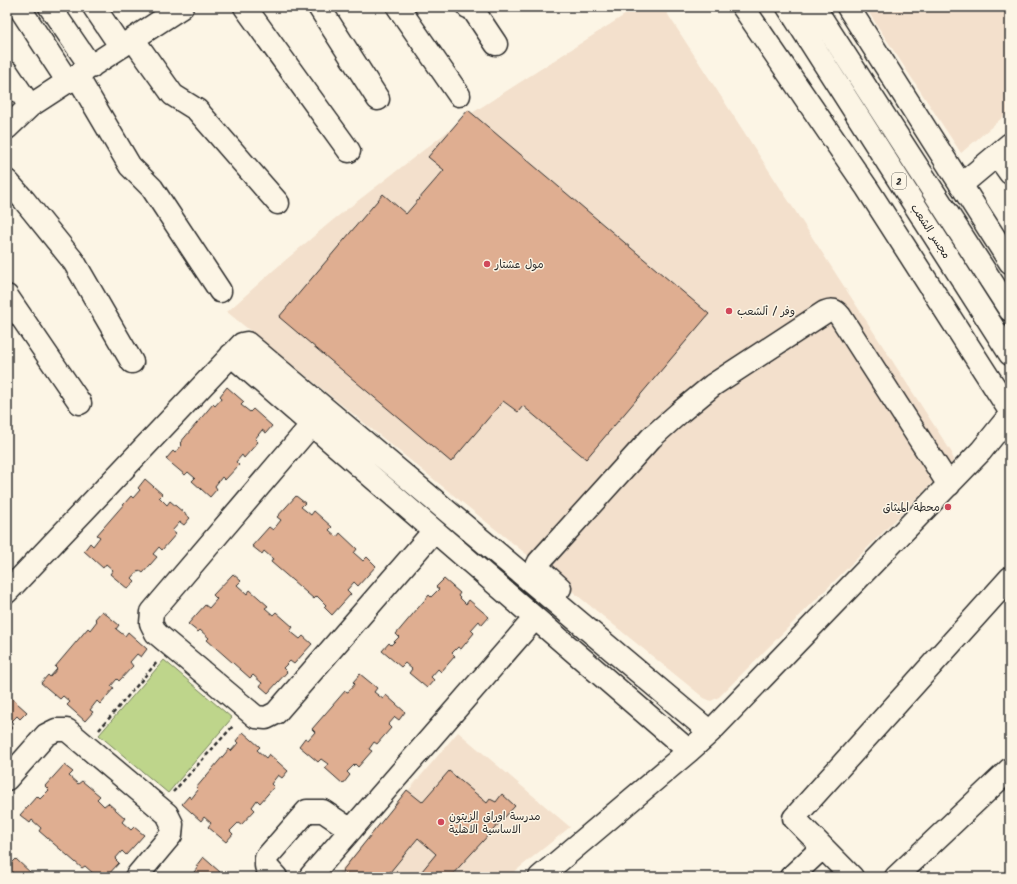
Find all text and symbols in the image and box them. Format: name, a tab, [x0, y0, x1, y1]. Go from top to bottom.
road number: 2	[892, 173, 906, 189]
street label: مجسر الشعب	[906, 200, 955, 263]
place label: مول عشتار	[494, 256, 544, 274]
marker: مول عشتار	[482, 259, 492, 269]
place label: وفر / ألشعب	[737, 303, 795, 321]
marker: وفر / ألشعب	[724, 306, 734, 316]
place label: محطة الميثاق	[883, 499, 940, 517]
marker: محطة الميثاق	[943, 502, 953, 512]
place label: مدرسة اوراق الزيتون الاساسية الاهلية	[449, 808, 541, 839]
marker: مدرسة اوراق الزيتون الاساسية الاهلية	[436, 817, 446, 827]

